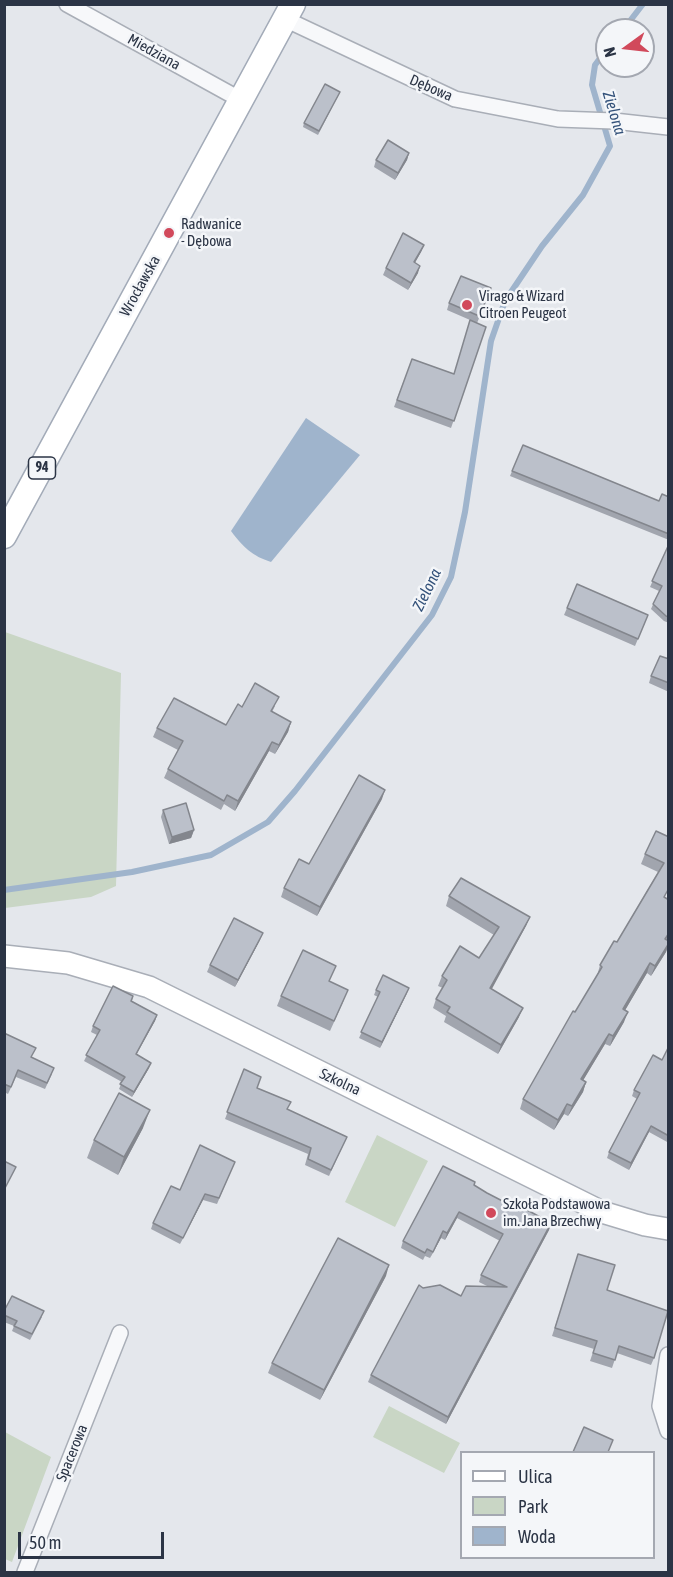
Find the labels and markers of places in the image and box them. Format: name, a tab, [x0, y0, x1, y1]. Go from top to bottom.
place label: Radwanice - Dębowa	[181, 215, 241, 250]
marker: Radwanice - Dębowa	[162, 226, 176, 240]
place label: Virago & Wizard Citroen Peugeot	[479, 287, 567, 322]
marker: Virago & Wizard Citroen Peugeot	[460, 298, 474, 312]
place label: Szkoła Podstawowa im. Jana Brzechwy	[503, 1195, 610, 1230]
marker: Szkoła Podstawowa im. Jana Brzechwy	[484, 1206, 498, 1220]

